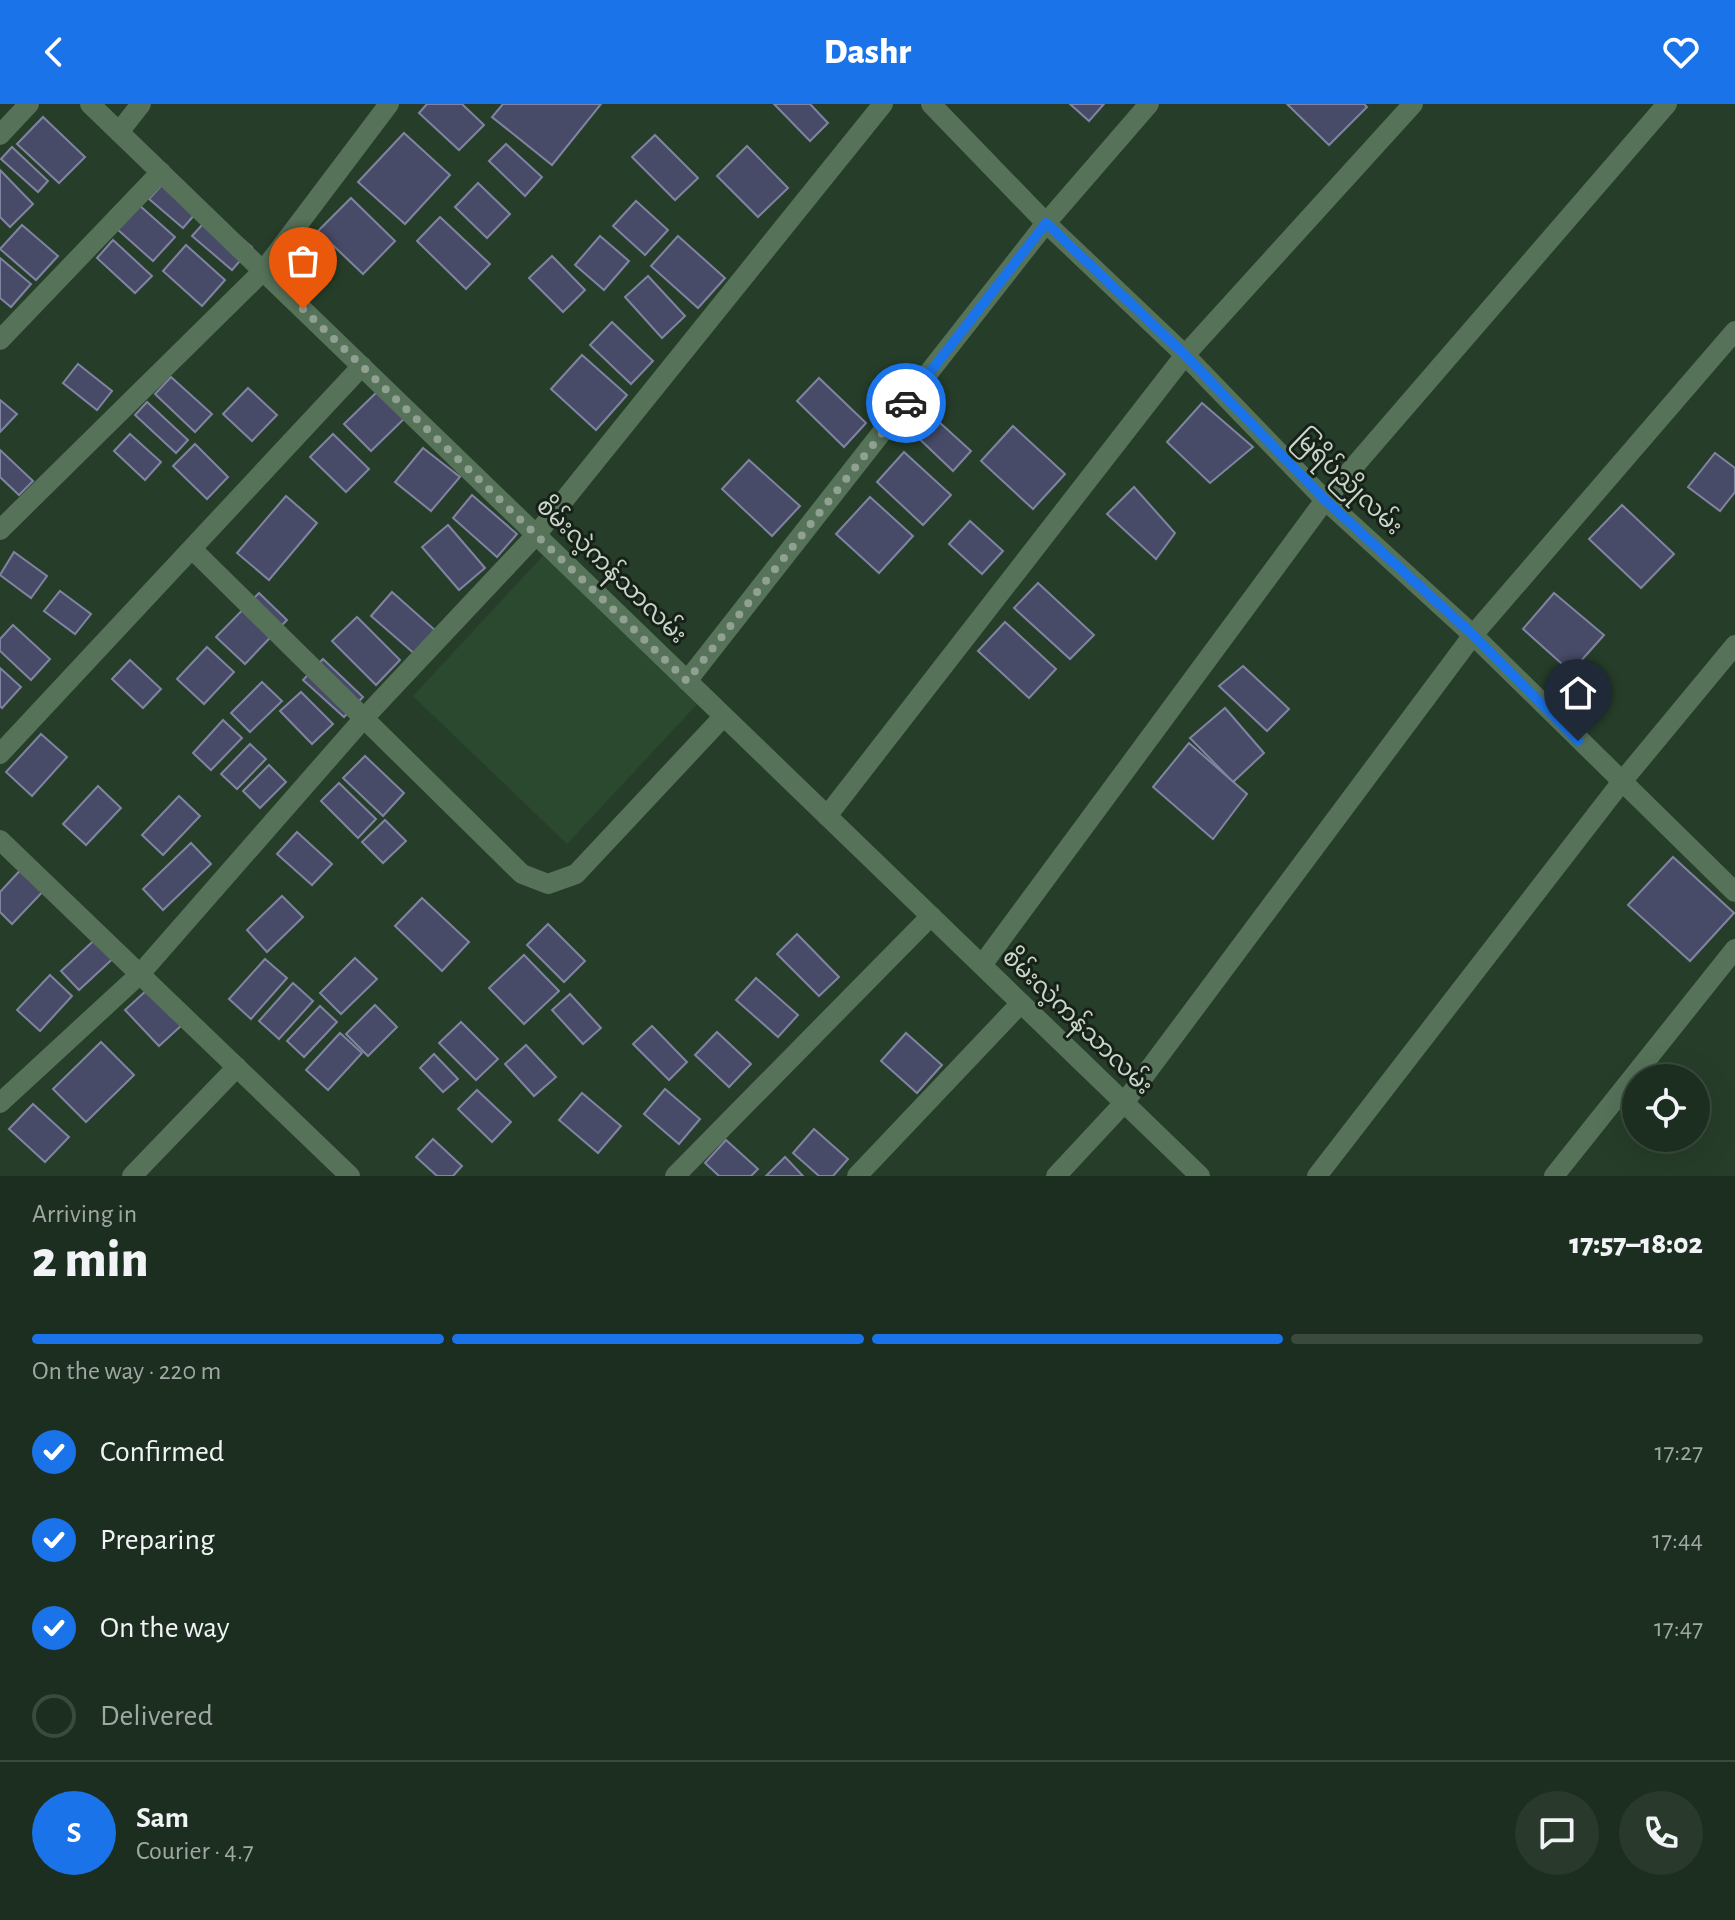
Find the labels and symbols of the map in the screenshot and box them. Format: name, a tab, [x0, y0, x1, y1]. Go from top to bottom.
pin	[269, 227, 337, 309]
courier	[866, 363, 946, 443]
street label: မြရိပ်ညိုလမ်း	[1286, 423, 1410, 544]
street label: စိမ်းလဲ့ကန်သာလမ်း	[527, 490, 694, 653]
pin	[1544, 659, 1612, 741]
street label: စိမ်းလဲ့ကန်သာလမ်း	[993, 941, 1160, 1104]

